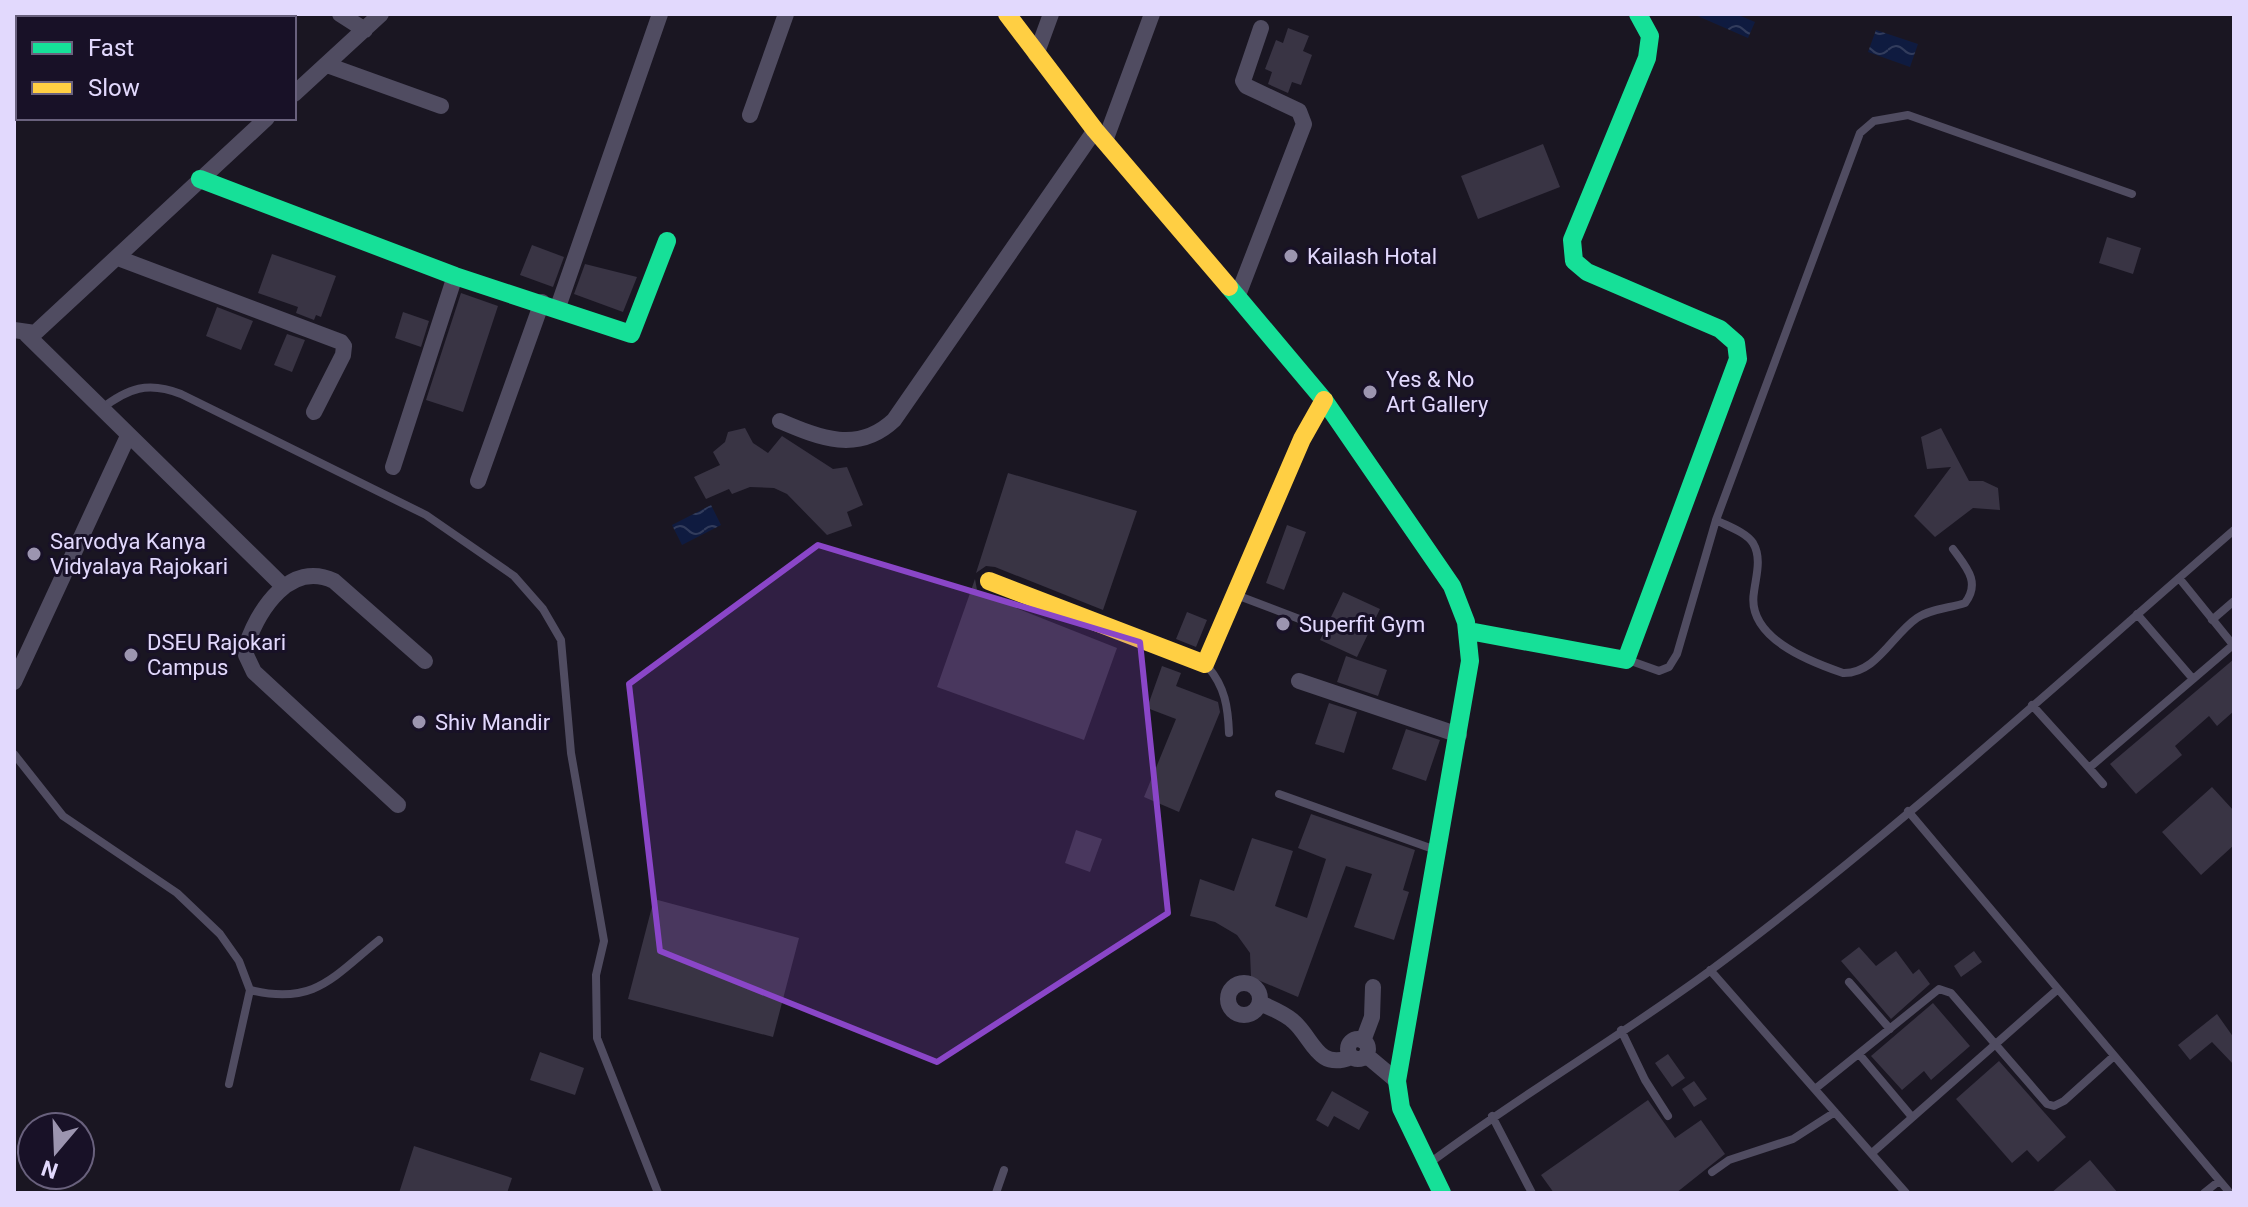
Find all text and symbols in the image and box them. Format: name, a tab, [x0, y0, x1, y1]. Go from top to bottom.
legend	[16, 16, 296, 120]
text: Fast	[88, 34, 134, 62]
text: Slow	[88, 74, 140, 102]
place label: Kailash Hotal	[1307, 244, 1437, 269]
marker: Kailash Hotal	[1282, 247, 1300, 265]
place label: Yes & No Art Gallery	[1386, 367, 1489, 417]
marker: Yes & No Art Gallery	[1361, 383, 1379, 401]
place label: Sarvodya Kanya Vidyalaya Rajokari	[50, 529, 228, 579]
marker: Sarvodya Kanya Vidyalaya Rajokari	[25, 545, 43, 563]
place label: Superfit Gym	[1299, 612, 1425, 637]
marker: Superfit Gym	[1274, 615, 1292, 633]
place label: DSEU Rajokari Campus	[147, 630, 286, 680]
marker: DSEU Rajokari Campus	[122, 646, 140, 664]
place label: Shiv Mandir	[435, 710, 551, 735]
marker: Shiv Mandir	[410, 713, 428, 731]
north arrow	[16, 1111, 96, 1191]
text: N	[38, 1155, 61, 1184]

